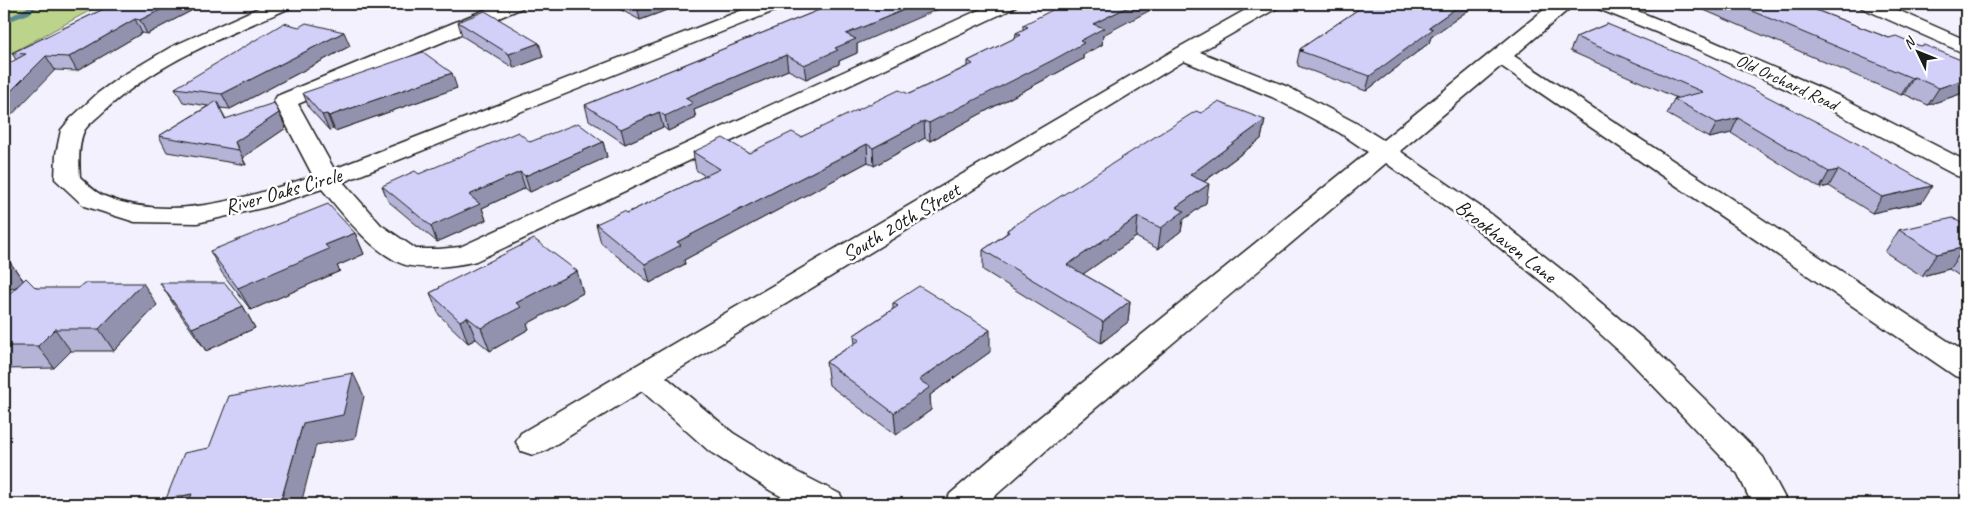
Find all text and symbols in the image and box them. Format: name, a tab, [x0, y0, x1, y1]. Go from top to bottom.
north arrow	[1892, 28, 1942, 78]
text: N	[1900, 33, 1920, 52]
street label: Old Orchard Road	[1733, 49, 1844, 116]
street label: River Oaks Circle	[222, 162, 346, 220]
street label: South 20th Street	[838, 176, 966, 267]
street label: Brookhaven Lane	[1450, 193, 1563, 289]

